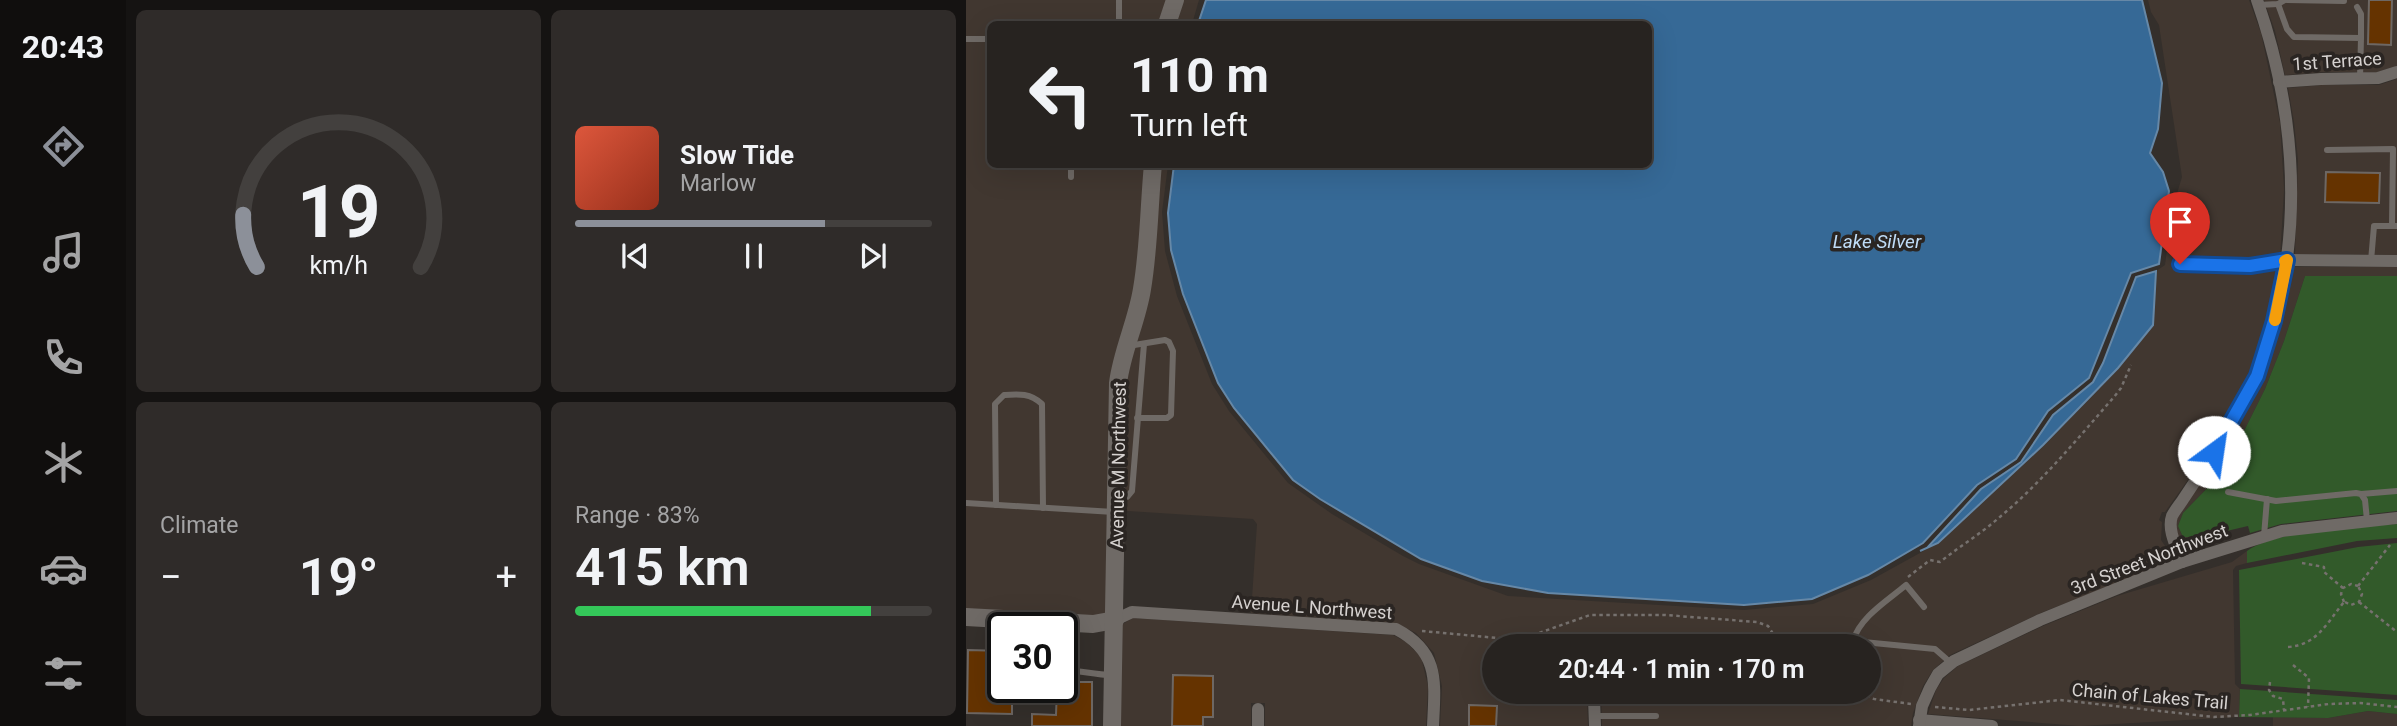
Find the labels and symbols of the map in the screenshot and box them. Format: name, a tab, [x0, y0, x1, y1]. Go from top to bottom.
street label: 1st Terrace	[2292, 47, 2382, 75]
pin	[2150, 192, 2210, 264]
water label: Lake Silver	[1833, 230, 1922, 253]
street label: Avenue M Northwest	[1106, 381, 1130, 549]
position arrow	[2177, 415, 2251, 489]
street label: 3rd Street Northwest	[2068, 519, 2230, 599]
street label: Avenue L Northwest	[1231, 591, 1393, 623]
speed limit sign: 30	[987, 612, 1078, 703]
street label: Chain of Lakes Trail	[2071, 679, 2229, 713]

